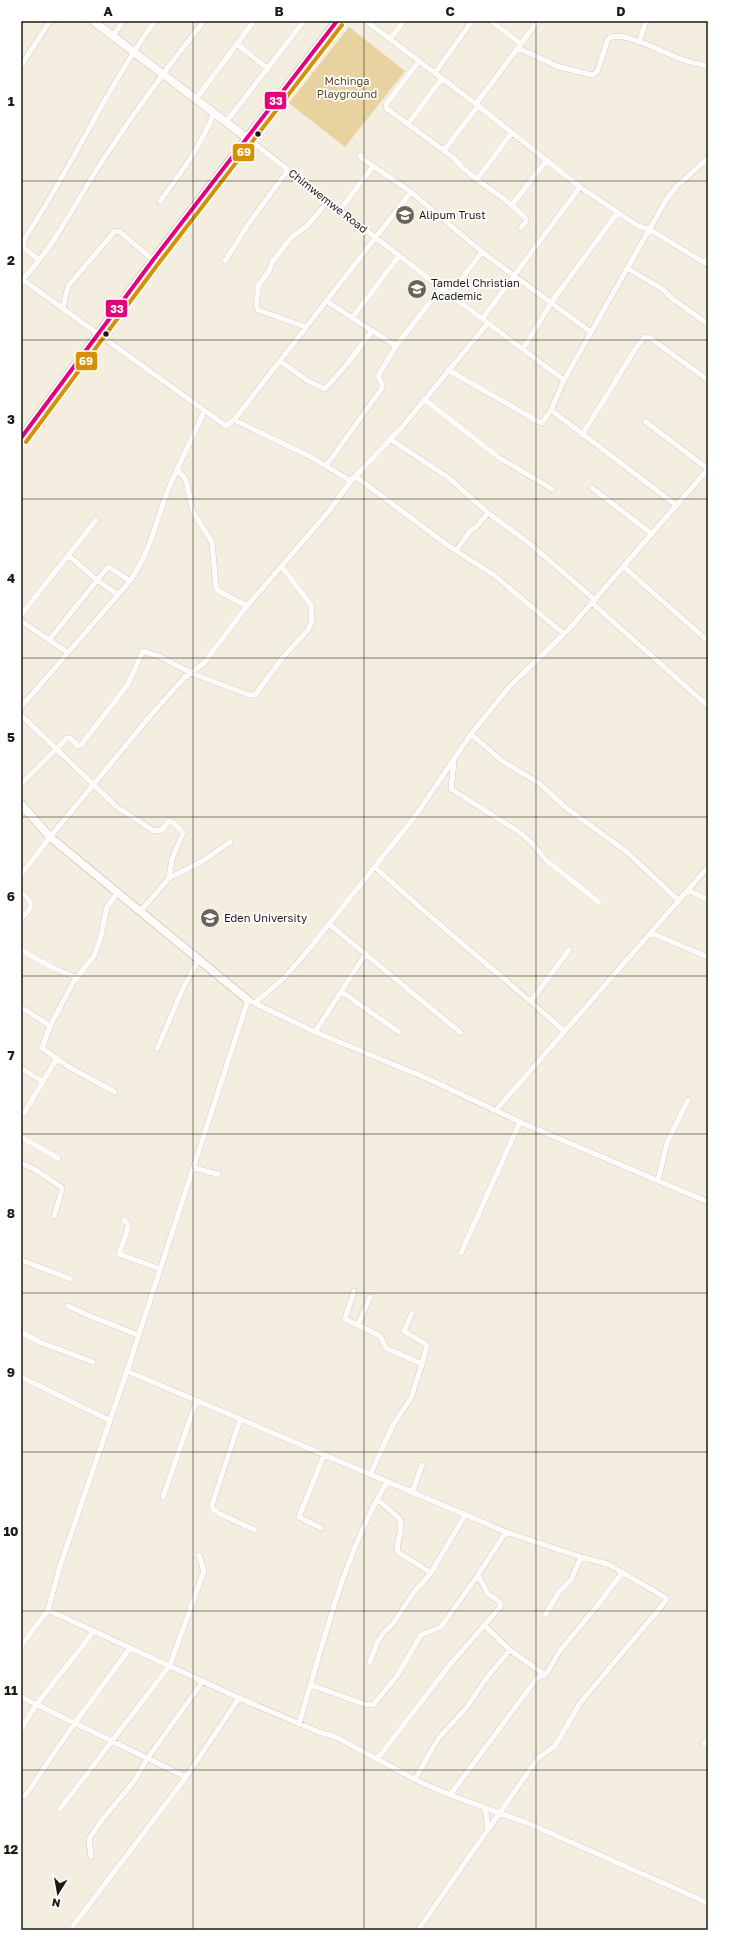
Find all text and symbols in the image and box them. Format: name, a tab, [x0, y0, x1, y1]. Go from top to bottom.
text: A	[103, 3, 113, 19]
text: B	[274, 3, 284, 19]
text: C	[445, 3, 455, 19]
text: D	[616, 3, 626, 19]
park label: Mchinga Playground	[317, 74, 377, 100]
line badge: 33	[264, 91, 287, 110]
text: 1	[8, 93, 15, 109]
text: 33	[269, 94, 283, 107]
unlabelled marker	[253, 129, 263, 139]
line badge: 69	[232, 143, 255, 162]
text: 69	[237, 145, 251, 158]
street label: Chimwemwe Road	[286, 166, 370, 235]
school or university icon: Alipum Trust	[394, 204, 416, 226]
place label: Alipum Trust	[419, 208, 486, 221]
text: 2	[7, 252, 15, 268]
place label: Tamdel Christian Academic	[431, 276, 520, 302]
school or university icon: Tamdel Christian Academic	[406, 278, 428, 300]
line badge: 33	[105, 299, 128, 318]
text: 33	[110, 302, 124, 315]
unlabelled marker	[101, 329, 111, 339]
line badge: 69	[75, 351, 98, 371]
text: 69	[79, 354, 93, 367]
text: 3	[7, 411, 15, 427]
text: 4	[7, 570, 15, 586]
text: 5	[7, 729, 15, 745]
text: 6	[7, 888, 15, 904]
school or university icon: Eden University	[199, 907, 221, 929]
place label: Eden University	[224, 911, 307, 924]
text: 7	[7, 1047, 15, 1063]
text: 8	[7, 1205, 15, 1221]
text: 9	[7, 1364, 15, 1380]
text: 10	[3, 1523, 19, 1539]
text: 11	[4, 1682, 18, 1698]
text: 12	[4, 1841, 18, 1857]
north arrow	[38, 1873, 78, 1913]
text: N	[51, 1896, 61, 1910]

